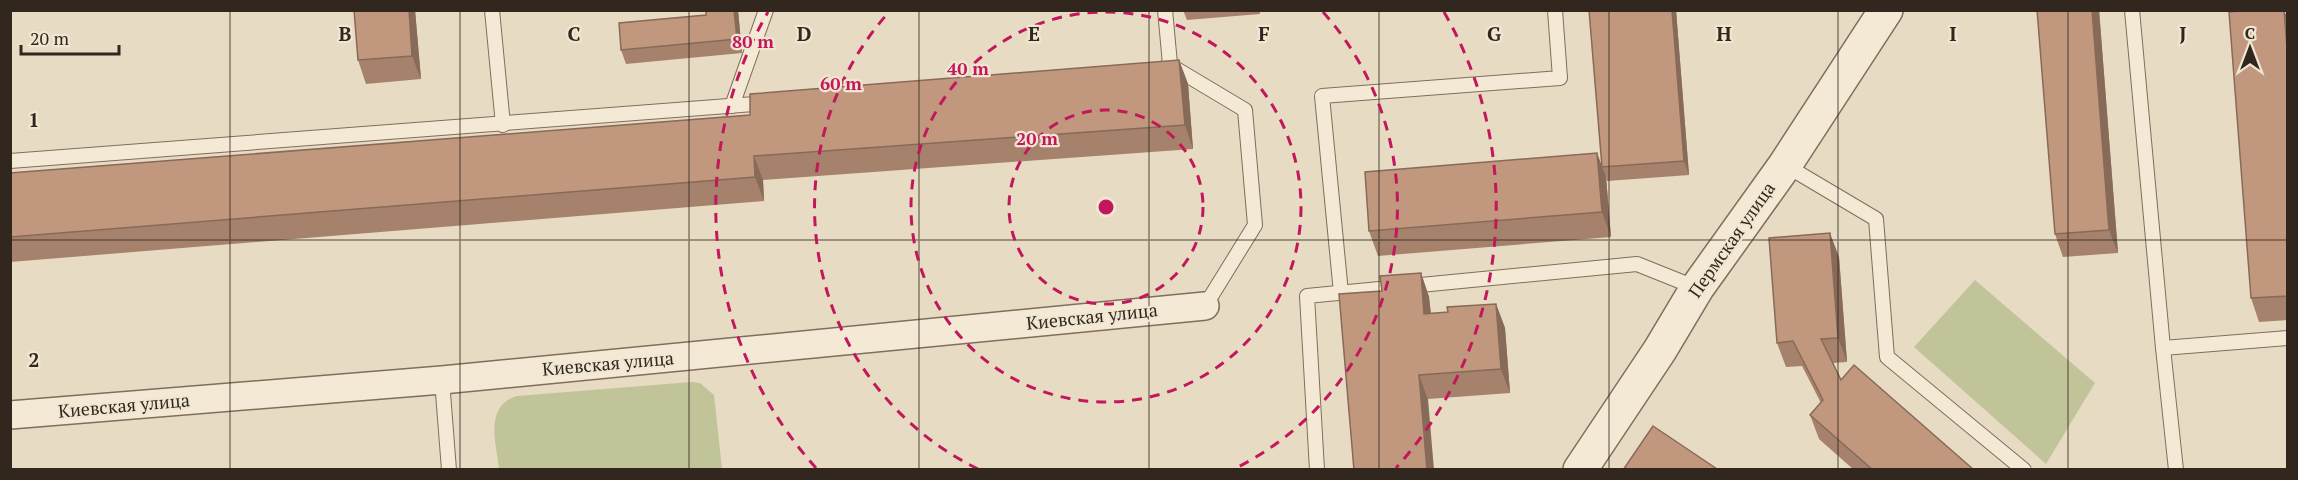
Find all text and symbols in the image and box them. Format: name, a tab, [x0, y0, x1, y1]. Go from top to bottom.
scale bar	[21, 18, 118, 56]
north arrow	[2220, 18, 2280, 78]
text: B	[339, 20, 352, 47]
text: C	[567, 20, 581, 47]
text: D	[797, 20, 811, 47]
text: E	[1028, 20, 1040, 47]
text: F	[1258, 20, 1270, 47]
text: G	[1487, 20, 1501, 47]
text: H	[1716, 20, 1732, 47]
text: I	[1949, 20, 1957, 47]
text: J	[2179, 20, 2187, 47]
text: С	[2245, 22, 2255, 44]
text: 20 m	[30, 26, 70, 50]
text: 80 m	[732, 29, 774, 53]
text: 40 m	[947, 56, 989, 80]
text: 60 m	[820, 71, 862, 95]
text: 1	[28, 106, 40, 133]
text: 20 m	[1016, 126, 1058, 150]
street label: Пермская улица	[1682, 177, 1780, 302]
centre of rings	[1096, 197, 1116, 217]
street label: Киевская улица	[1025, 297, 1159, 335]
street label: Киевская улица	[541, 345, 675, 381]
text: 2	[28, 346, 40, 373]
street label: Киевская улица	[57, 387, 191, 423]

